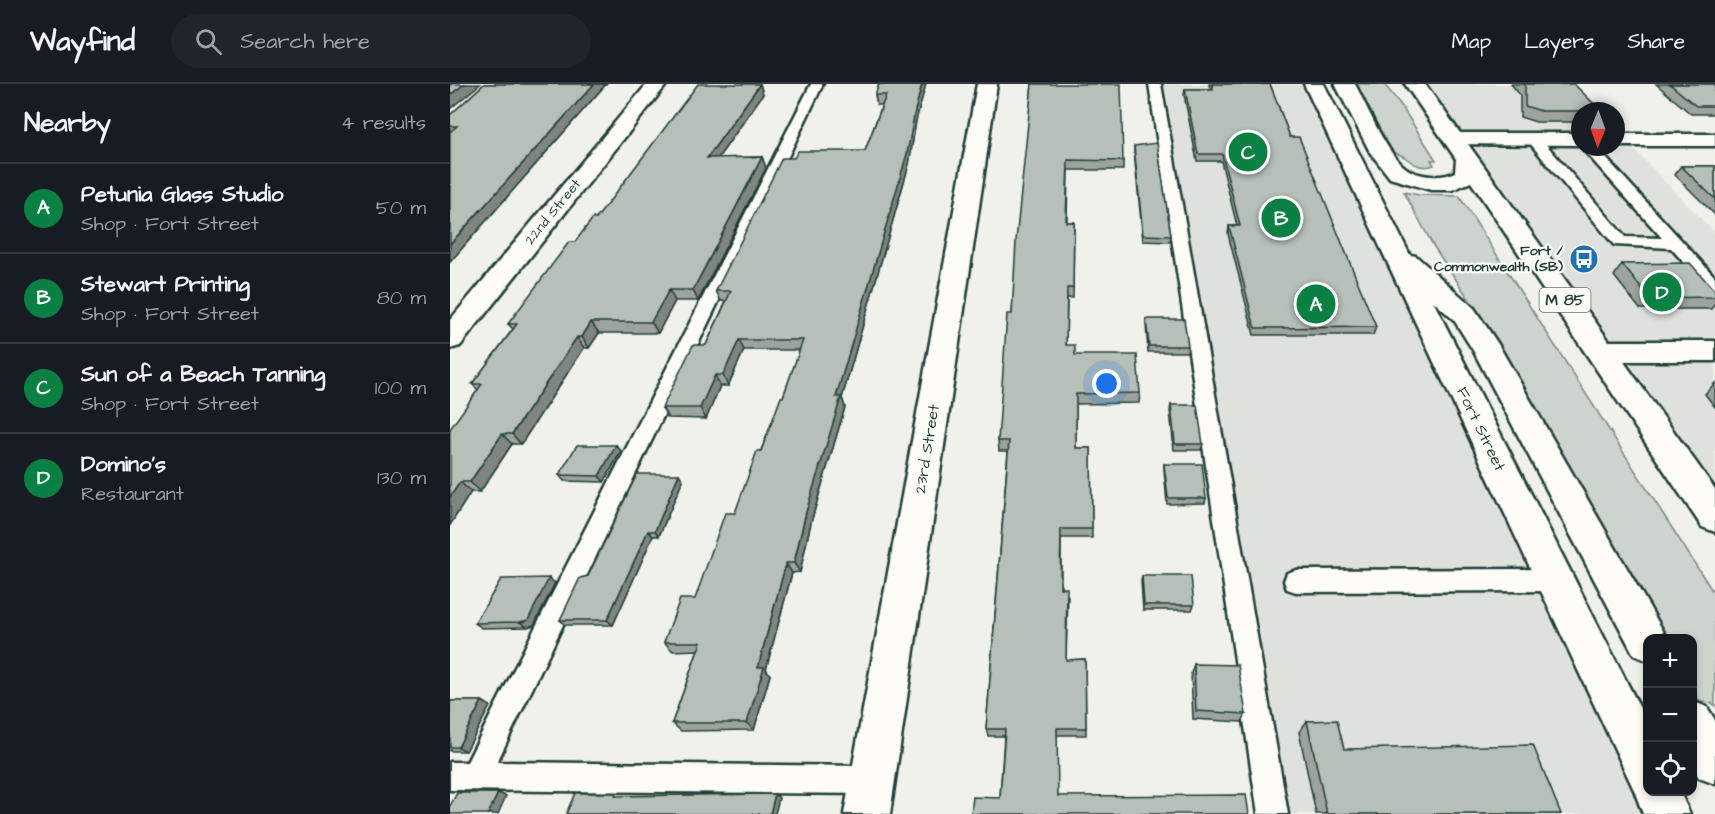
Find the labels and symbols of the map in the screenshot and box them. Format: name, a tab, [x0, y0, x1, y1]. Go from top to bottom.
north arrow	[1571, 102, 1625, 156]
pin: C	[1228, 130, 1268, 174]
street label: 22nd Street	[520, 175, 586, 249]
pin: B	[1262, 196, 1300, 240]
place label: Fort / Commonwealth (SB)	[1434, 241, 1564, 277]
bus stop icon: Fort / Commonwealth (SB)	[1568, 243, 1600, 275]
pin: D	[1642, 270, 1682, 314]
pin: A	[1296, 282, 1336, 326]
road number: M 85	[1540, 288, 1590, 312]
your location	[1092, 369, 1121, 398]
street label: Fort Street	[1451, 383, 1511, 475]
street label: 23rd Street	[909, 402, 945, 495]

